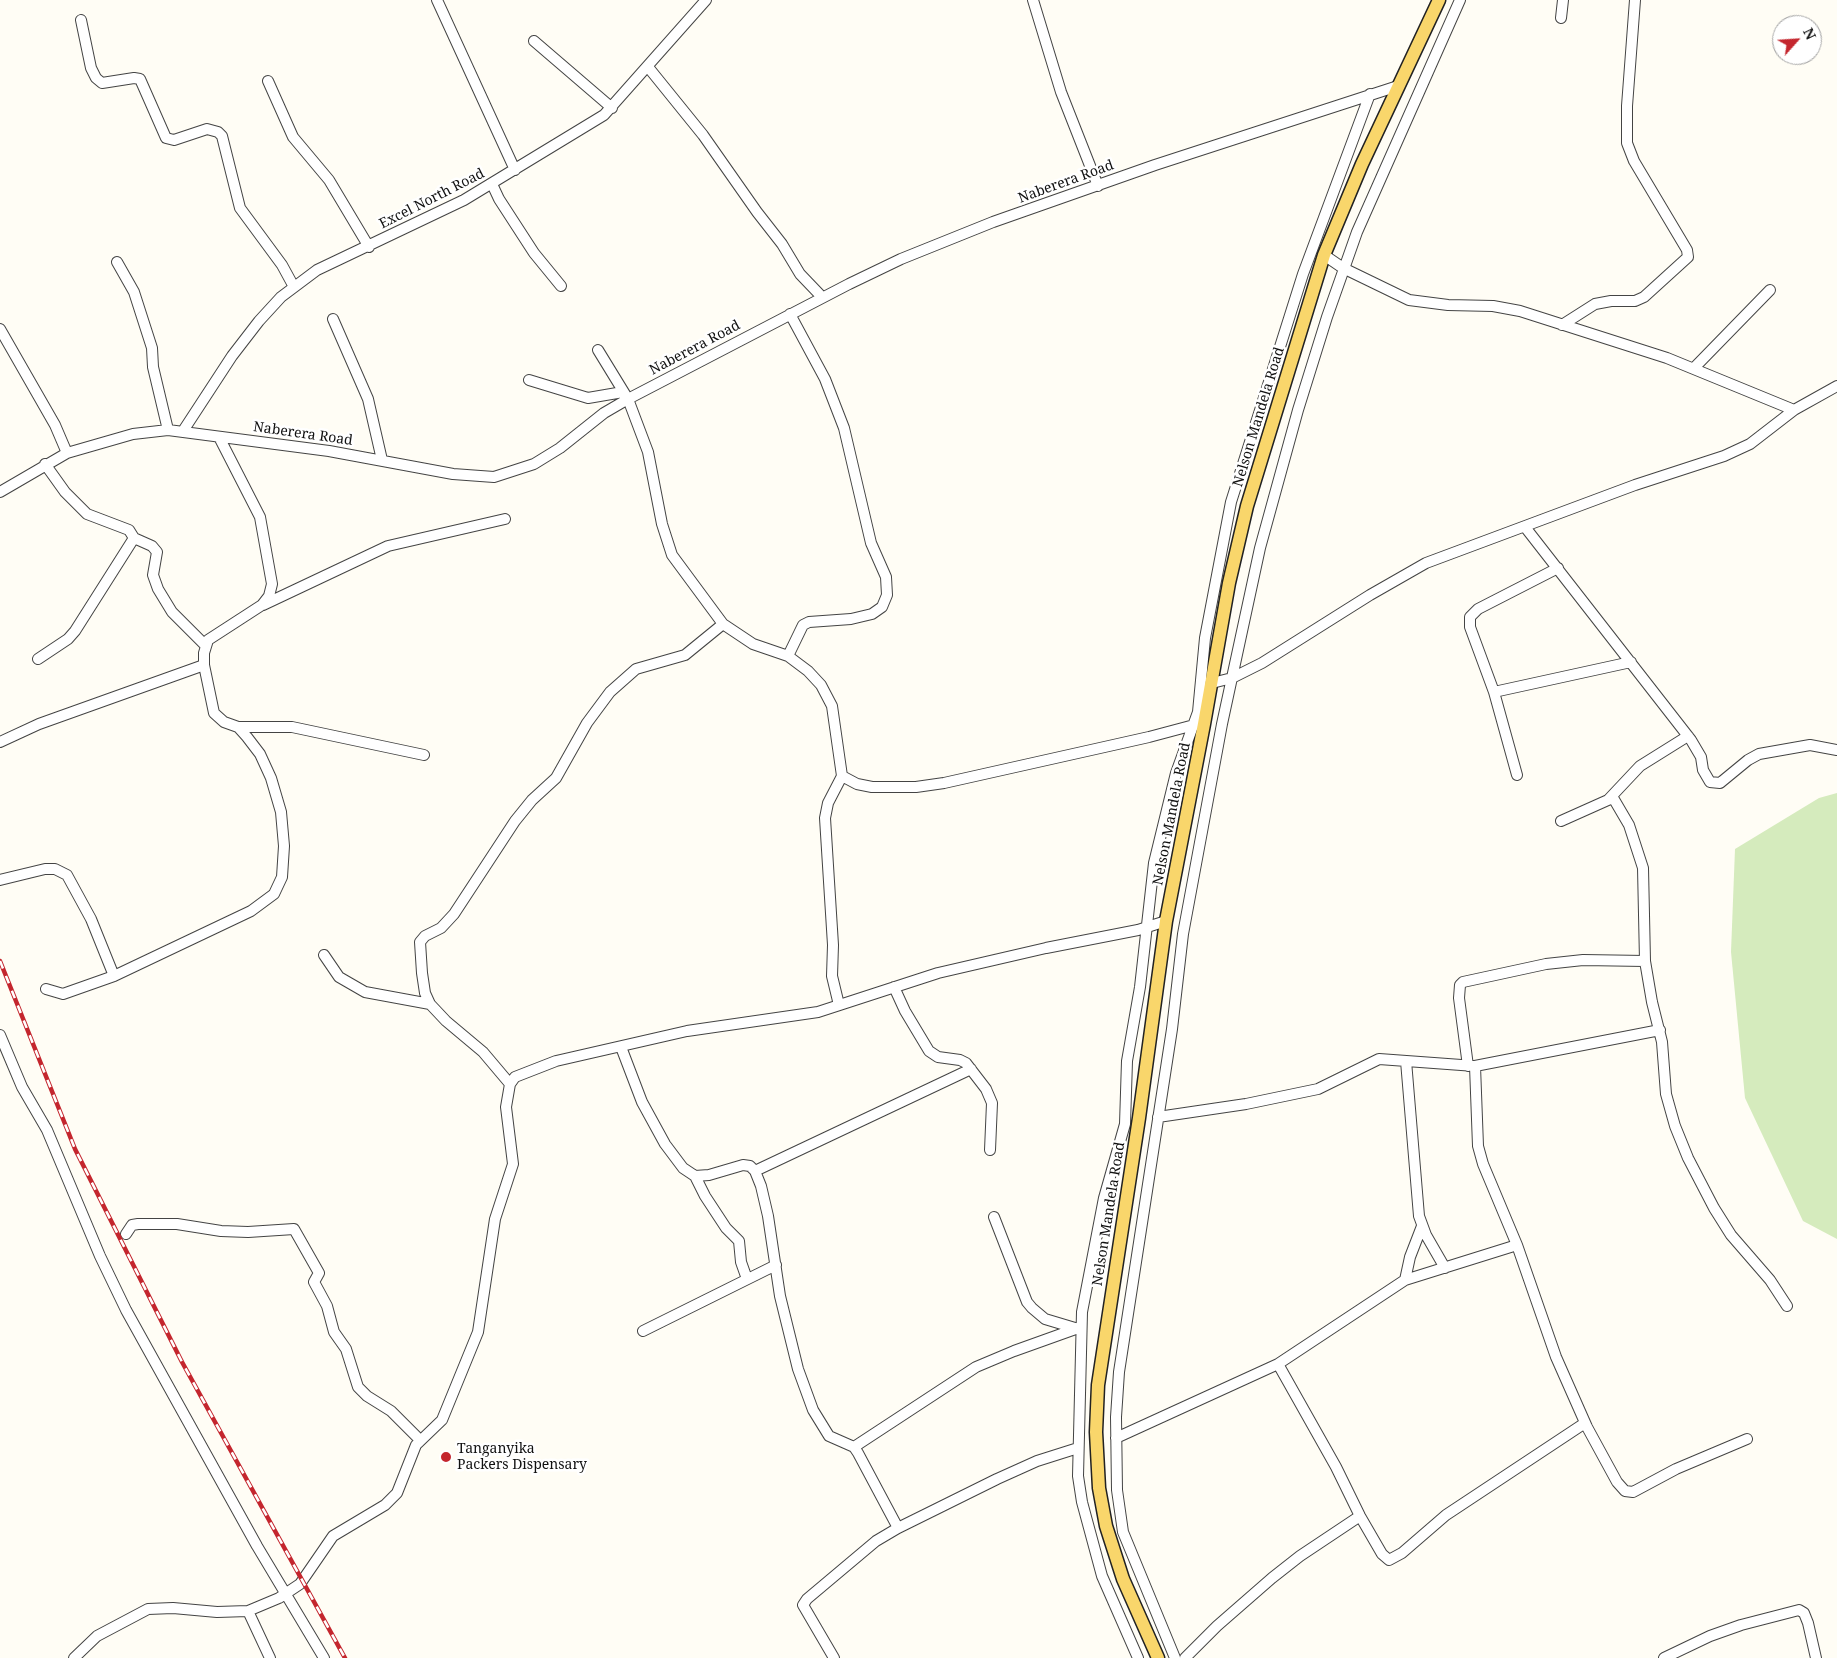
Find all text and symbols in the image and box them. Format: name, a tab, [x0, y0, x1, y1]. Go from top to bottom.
north arrow	[1772, 15, 1822, 65]
text: N	[1799, 25, 1821, 43]
street label: Naberera Road	[1016, 157, 1116, 207]
street label: Excel North Road	[377, 165, 487, 233]
street label: Naberera Road	[647, 317, 743, 379]
street label: Nelson Mandela Road	[1230, 345, 1288, 489]
street label: Naberera Road	[252, 419, 354, 449]
street label: Nelson Mandela Road	[1150, 741, 1194, 887]
street label: Nelson Mandela Road	[1089, 1141, 1129, 1287]
place label: Tanganyika Packers Dispensary	[457, 1441, 587, 1474]
marker: Tanganyika Packers Dispensary	[439, 1450, 453, 1464]

